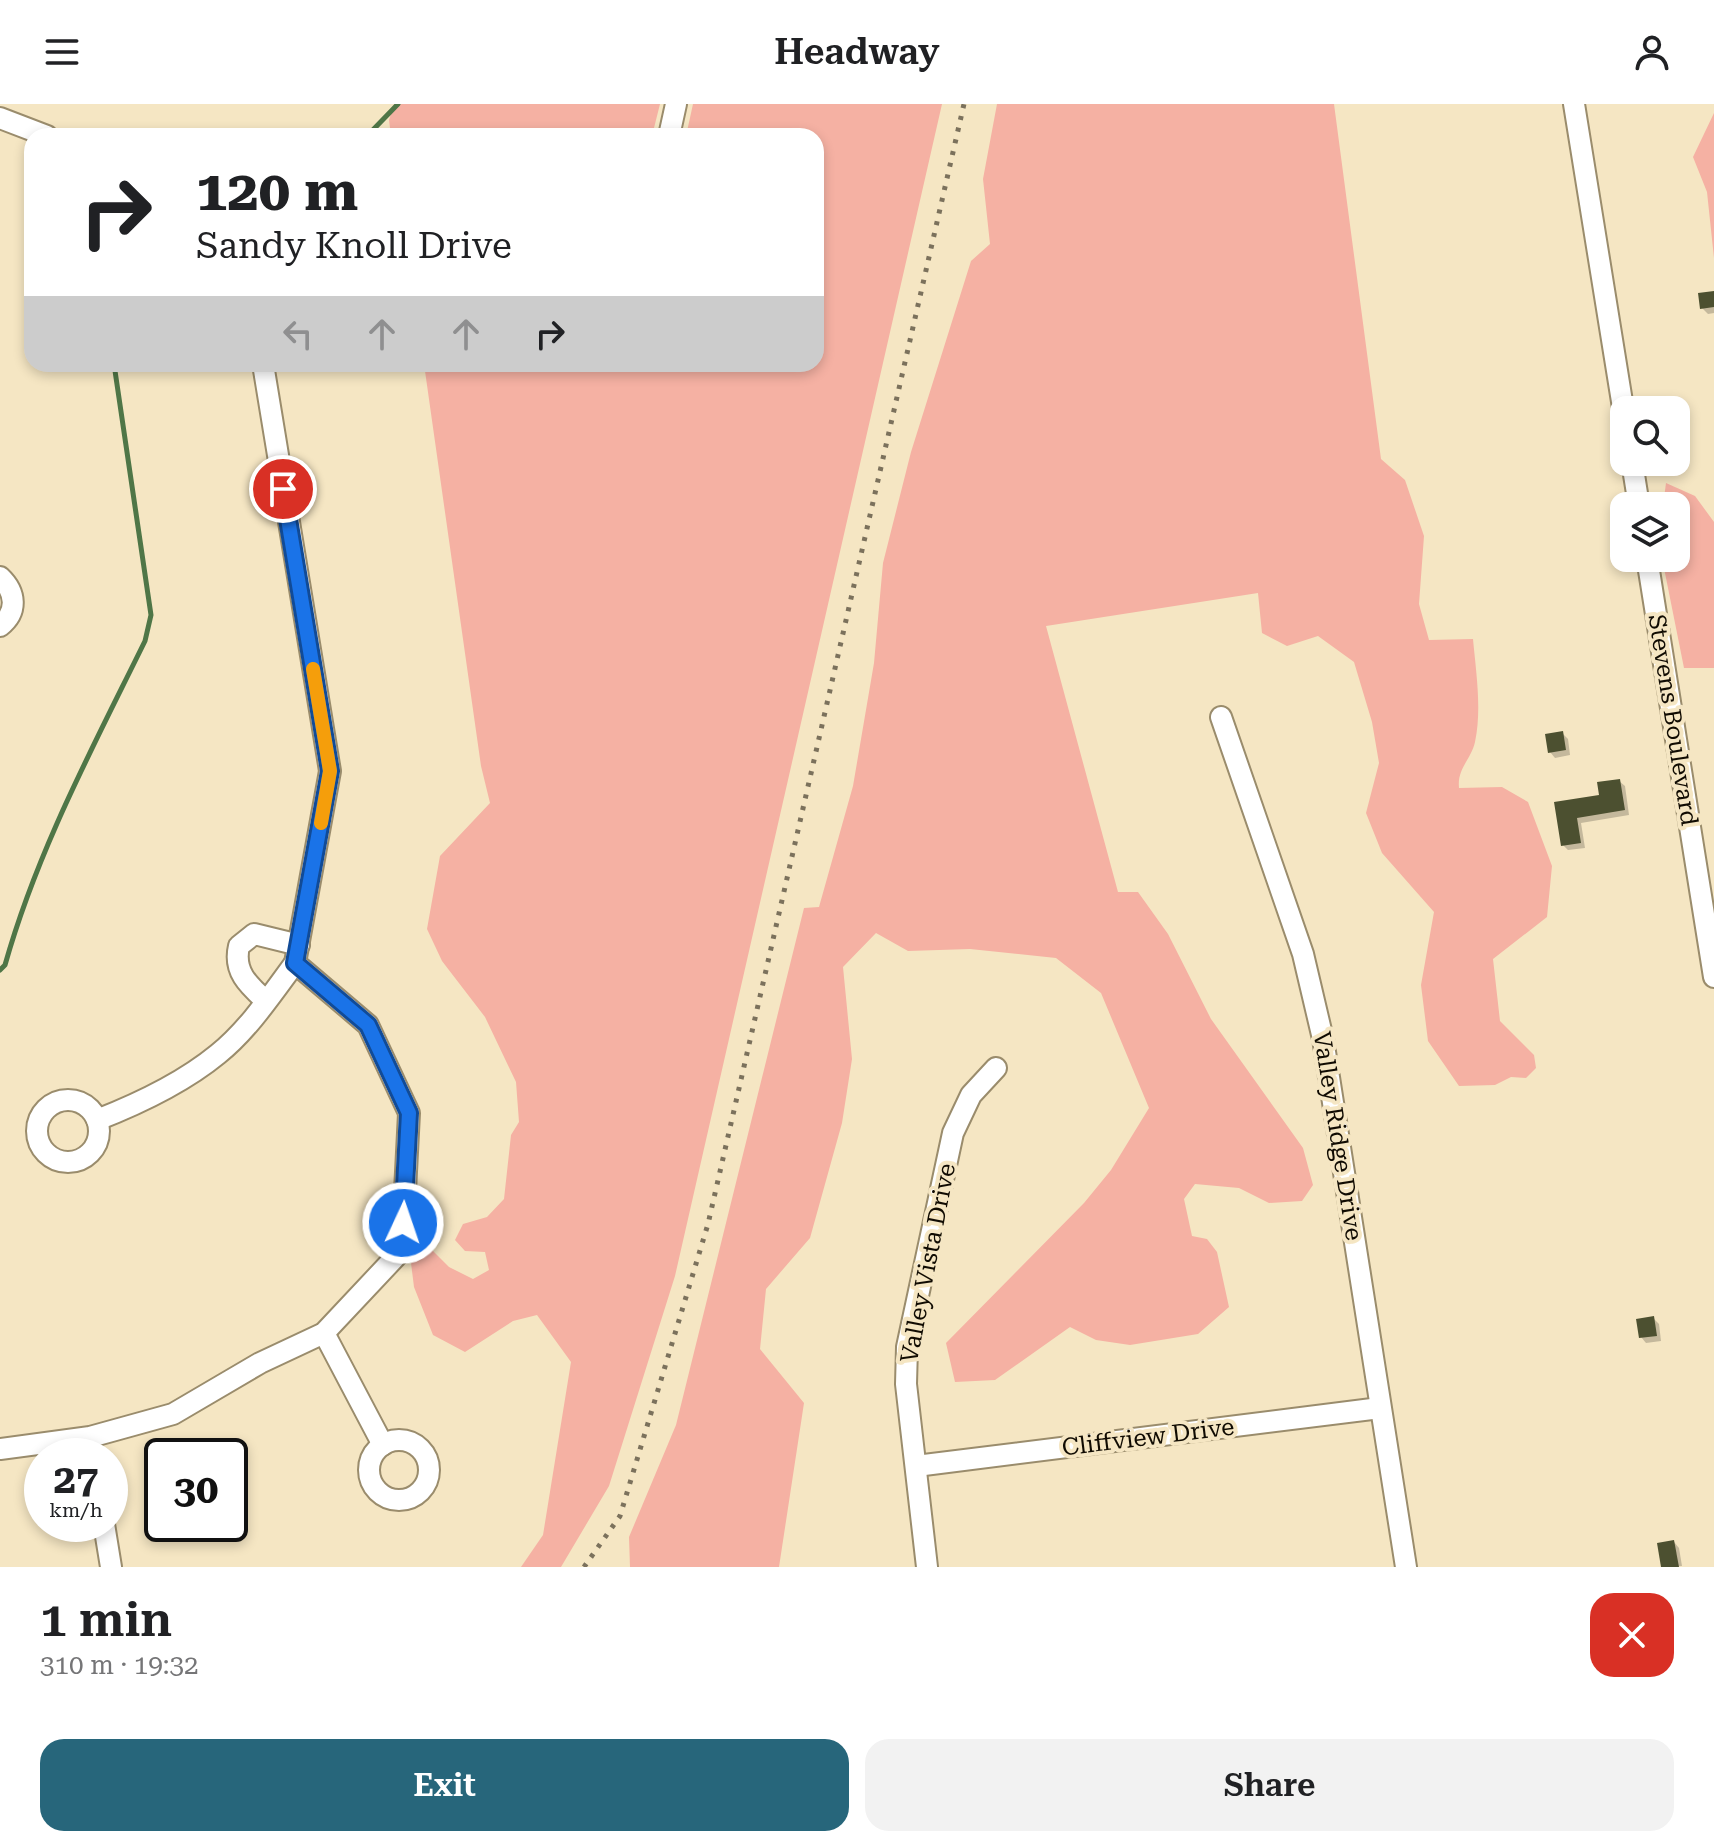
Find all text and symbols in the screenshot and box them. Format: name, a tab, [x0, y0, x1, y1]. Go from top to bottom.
icon: menu	[40, 30, 84, 74]
icon: person	[1630, 30, 1674, 74]
text: Headway	[774, 31, 940, 73]
text: 120 m	[196, 158, 358, 224]
icon: right	[64, 160, 168, 264]
text: Sandy Knoll Drive	[196, 225, 512, 267]
icon: left	[276, 312, 320, 356]
icon: ahead	[360, 312, 404, 356]
icon: ahead	[444, 312, 488, 356]
icon: right	[528, 312, 572, 356]
map controls	[1610, 396, 1690, 572]
button: search	[1610, 396, 1690, 476]
pin	[249, 455, 317, 523]
icon: arrive	[261, 467, 305, 511]
button: layers	[1610, 492, 1690, 572]
street label: Stevens Boulevard	[1642, 612, 1704, 828]
street label: Valley Ridge Drive	[1308, 1030, 1368, 1242]
street label: Valley Vista Drive	[895, 1161, 961, 1365]
position arrow	[361, 1181, 445, 1265]
street label: Cliffview Drive	[1060, 1413, 1236, 1461]
speed limit sign: 30	[144, 1438, 248, 1542]
text: 27	[54, 1456, 98, 1503]
text: km/h	[49, 1498, 103, 1522]
text: 1 min	[40, 1592, 172, 1648]
button: close	[1590, 1593, 1674, 1677]
text: 310 m · 19:32	[40, 1650, 199, 1680]
button: Exit	[40, 1739, 849, 1831]
button: Share	[865, 1739, 1674, 1831]

